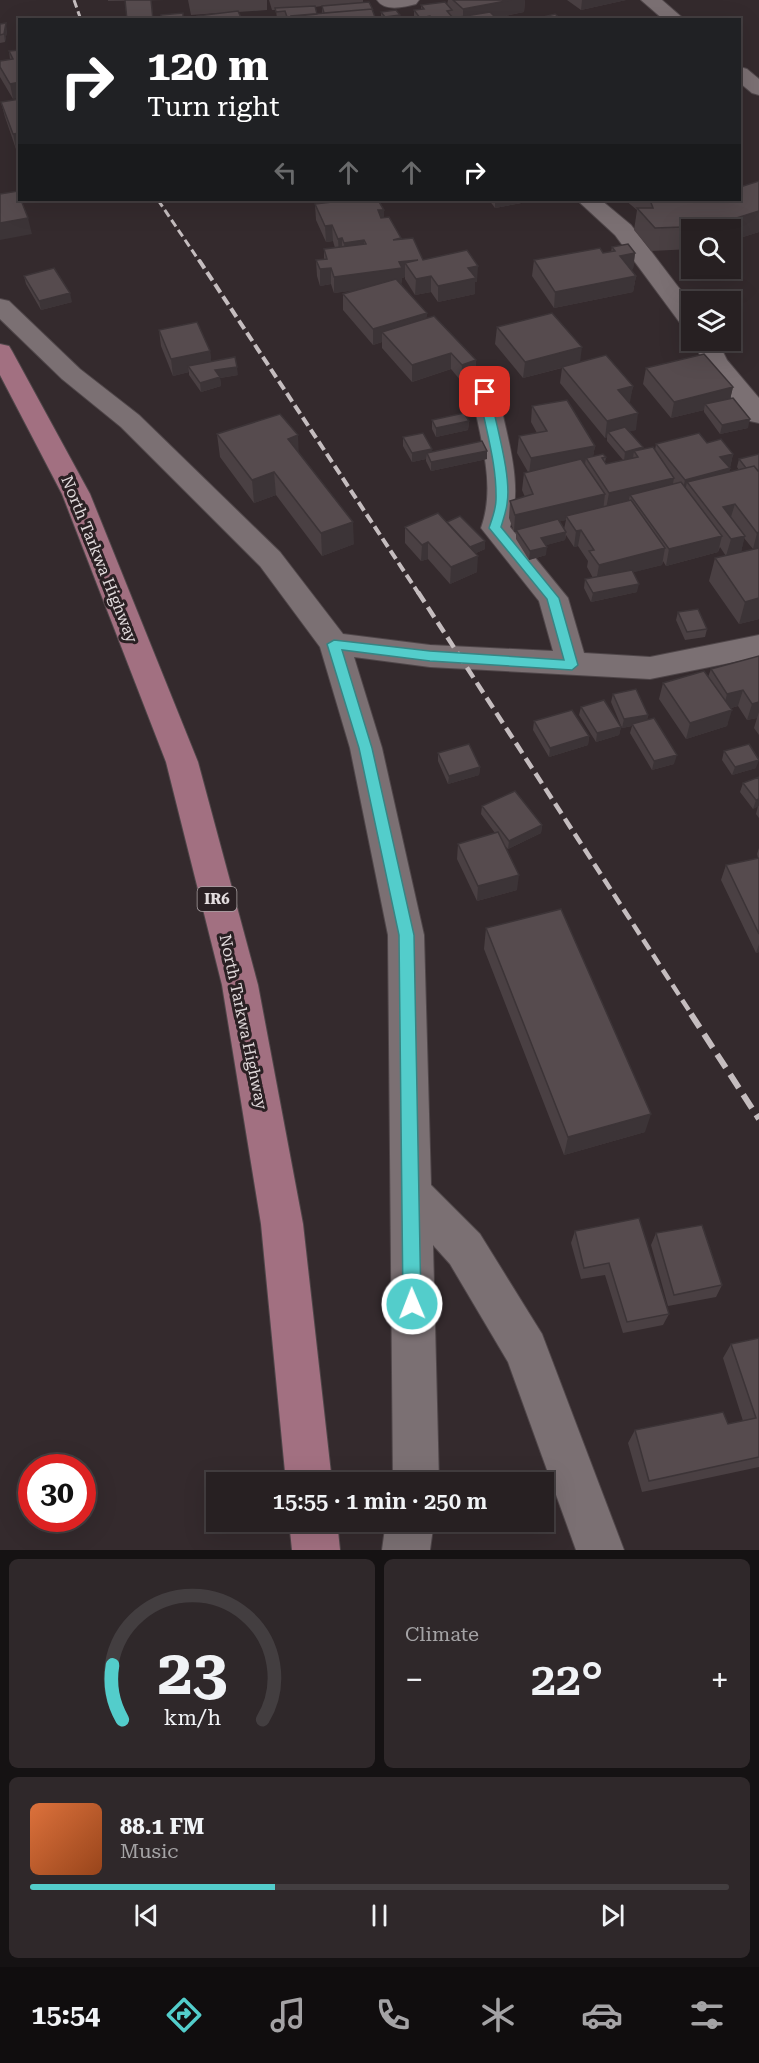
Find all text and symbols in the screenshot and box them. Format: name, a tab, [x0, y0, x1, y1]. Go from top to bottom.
text: 120 m	[147, 41, 269, 90]
icon: right	[48, 42, 126, 120]
text: Turn right	[147, 91, 280, 123]
icon: left	[269, 156, 302, 189]
icon: ahead	[332, 156, 365, 189]
icon: ahead	[395, 156, 428, 189]
icon: right	[458, 156, 491, 189]
map controls	[681, 219, 741, 351]
button: search	[681, 219, 741, 279]
button: layers	[681, 291, 741, 351]
pin	[459, 366, 510, 417]
icon: arrive	[468, 375, 501, 408]
street label: North Tarkwa Highway	[57, 473, 142, 646]
road number: IR6	[198, 887, 236, 911]
street label: North Tarkwa Highway	[216, 933, 271, 1112]
position arrow	[380, 1272, 444, 1336]
speed limit sign: 30	[18, 1454, 96, 1532]
text: 15:55 · 1 min · 250 m	[273, 1489, 487, 1514]
text: Climate	[405, 1622, 479, 1646]
text: 23	[157, 1636, 227, 1709]
text: 22°	[531, 1653, 603, 1706]
text: −	[405, 1660, 423, 1699]
text: +	[711, 1660, 729, 1699]
text: km/h	[163, 1706, 221, 1731]
text: 88.1 FM	[120, 1814, 204, 1839]
text: Music	[120, 1839, 179, 1863]
icon: previous	[130, 1899, 163, 1932]
icon: pause	[363, 1899, 396, 1932]
icon: next	[596, 1899, 629, 1932]
icon: directions	[163, 1994, 205, 2036]
icon: music	[267, 1994, 309, 2036]
icon: phone	[372, 1994, 414, 2036]
icon: climate	[477, 1994, 519, 2036]
icon: car	[581, 1994, 623, 2036]
icon: filters	[686, 1994, 728, 2036]
text: 15:54	[31, 1999, 100, 2031]

